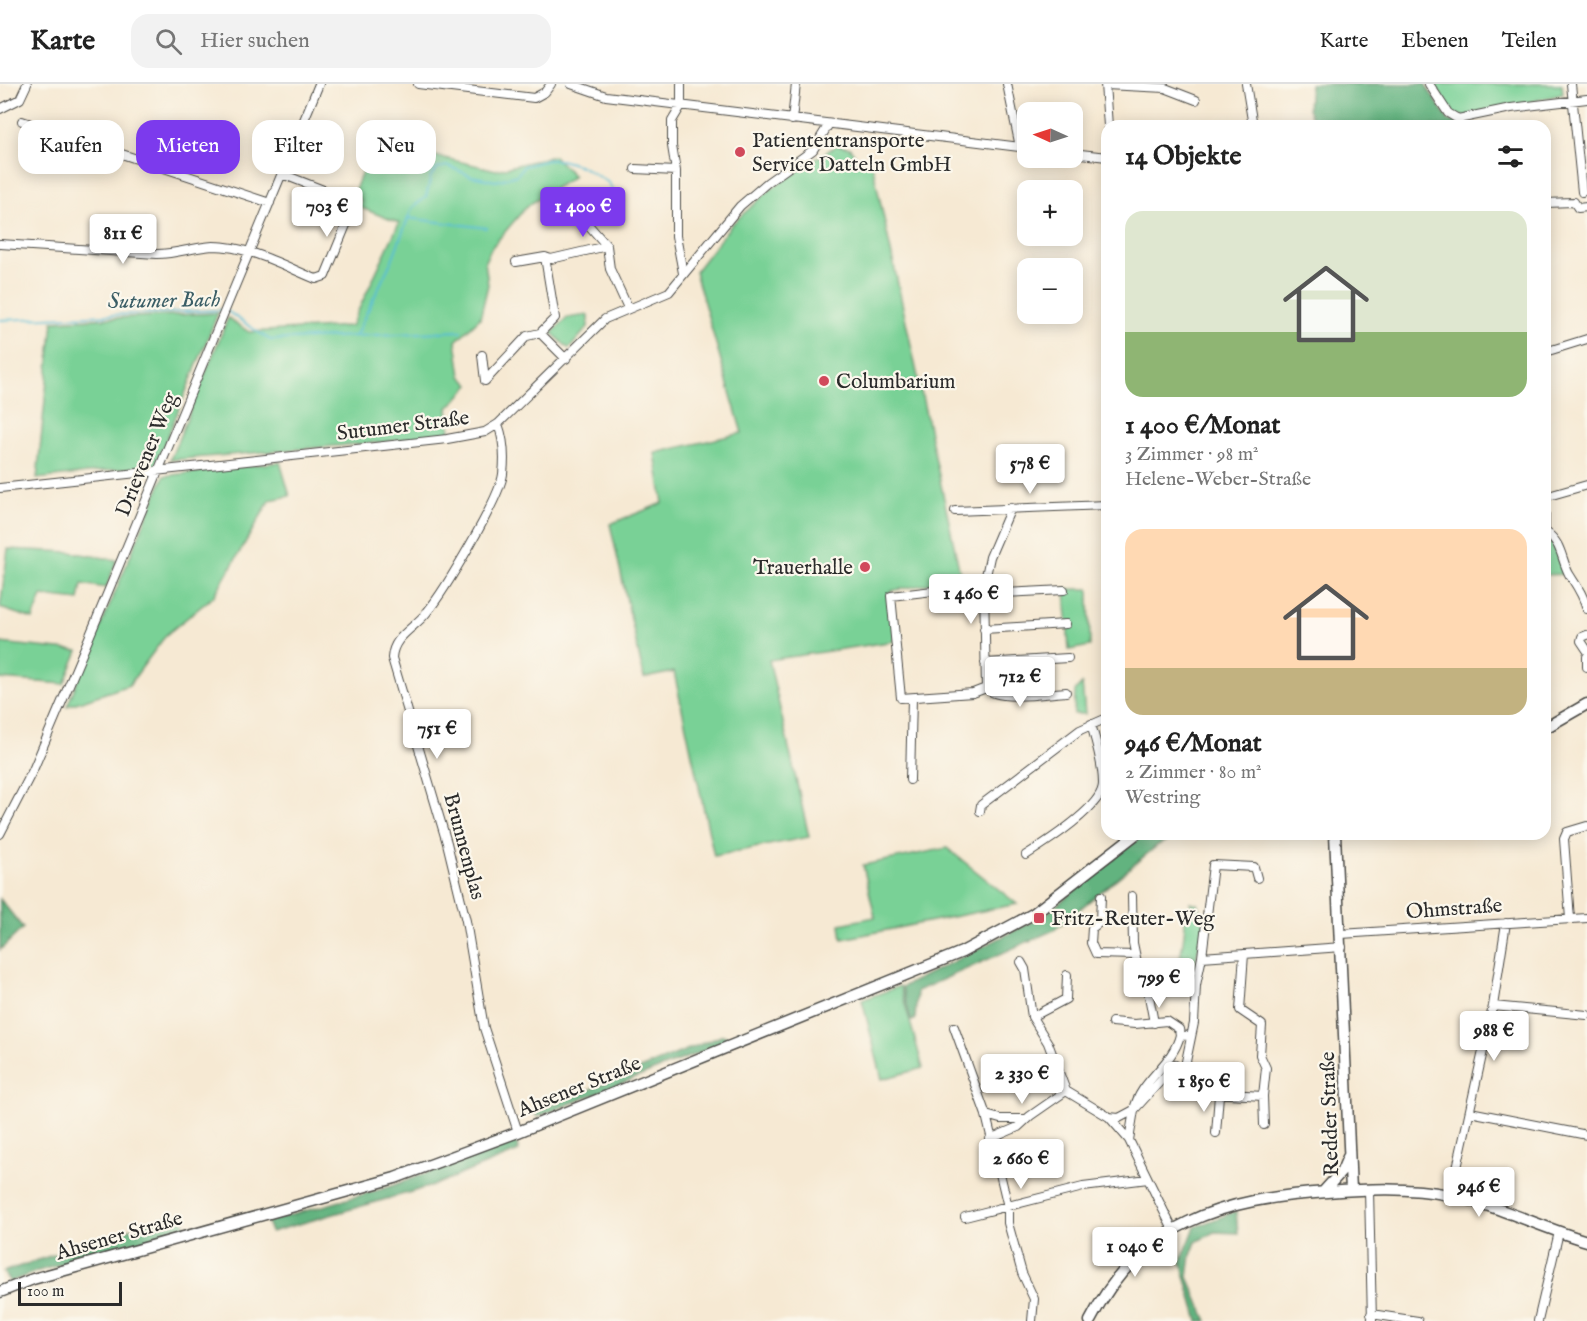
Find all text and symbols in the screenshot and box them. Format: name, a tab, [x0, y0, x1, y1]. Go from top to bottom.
search box	[131, 14, 551, 68]
text: Karte	[30, 24, 95, 59]
icon: search	[152, 25, 185, 58]
text: Hier suchen	[200, 27, 310, 55]
text: Karte	[1320, 28, 1368, 55]
text: Ebenen	[1401, 28, 1469, 55]
text: Teilen	[1502, 28, 1557, 55]
north arrow	[1017, 102, 1083, 168]
map controls	[1017, 102, 1083, 324]
chip: Kaufen	[18, 120, 124, 174]
chip: Mieten	[136, 120, 240, 174]
chip: Filter	[252, 120, 344, 174]
chip: Neu	[356, 120, 436, 174]
place label: Patiententransporte Service Datteln GmbH	[752, 128, 952, 179]
text: 14 Objekte	[1125, 140, 1241, 173]
icon: filters	[1494, 140, 1527, 173]
marker: Patiententransporte Service Datteln GmbH	[733, 145, 747, 159]
button: +	[1017, 180, 1083, 246]
pin: 703 €	[285, 187, 369, 238]
pin: 1 400 €	[528, 187, 638, 238]
text: 703 €	[306, 194, 348, 219]
text: 1 400 €	[554, 194, 612, 219]
pin: 811 €	[81, 214, 165, 265]
text: 811 €	[104, 221, 142, 246]
icon: home	[1272, 250, 1380, 358]
button: −	[1017, 258, 1083, 324]
water label: Sutumer Bach	[108, 286, 221, 316]
place label: Columbarium	[836, 369, 956, 396]
marker: Columbarium	[817, 374, 831, 388]
street label: Drievener Weg	[110, 388, 185, 521]
street label: Sutumer Straße	[335, 405, 471, 448]
text: 1 400 €/Monat	[1125, 409, 1281, 442]
text: 3 Zimmer · 98 m²	[1125, 442, 1259, 467]
pin: 578 €	[988, 444, 1072, 495]
text: 578 €	[1010, 451, 1050, 476]
text: Helene-Weber-Straße	[1125, 467, 1311, 492]
place label: Trauerhalle	[753, 555, 853, 582]
marker: Trauerhalle	[858, 560, 872, 574]
icon: home	[1272, 568, 1380, 676]
pin: 1 460 €	[916, 574, 1026, 625]
text: 1 460 €	[943, 581, 999, 606]
pin: 712 €	[978, 657, 1062, 708]
text: 712 €	[999, 664, 1041, 689]
pin: 751 €	[395, 709, 479, 760]
text: 751 €	[417, 716, 457, 741]
text: 946 €/Monat	[1125, 727, 1262, 760]
text: 2 Zimmer · 80 m²	[1125, 760, 1262, 785]
text: Westring	[1125, 785, 1200, 810]
street label: Brunnenplas	[436, 790, 491, 903]
street label: Ohmstraße	[1405, 893, 1504, 926]
place label: Fritz-Reuter-Weg	[1051, 906, 1215, 933]
marker: Fritz-Reuter-Weg	[1032, 911, 1046, 925]
pin: 799 €	[1117, 958, 1201, 1009]
text: 799 €	[1138, 965, 1180, 990]
pin: 988 €	[1452, 1011, 1536, 1062]
text: 988 €	[1474, 1018, 1514, 1043]
street label: Ahsener Straße	[513, 1050, 646, 1125]
street label: Redder Straße	[1315, 1051, 1346, 1177]
pin: 2 330 €	[967, 1054, 1077, 1105]
text: 2 330 €	[995, 1061, 1049, 1086]
pin: 1 850 €	[1149, 1062, 1259, 1113]
text: 1 850 €	[1178, 1069, 1230, 1094]
pin: 2 660 €	[966, 1139, 1076, 1190]
text: 2 660 €	[993, 1146, 1049, 1171]
pin: 946 €	[1437, 1167, 1521, 1218]
text: 946 €	[1458, 1174, 1500, 1199]
street label: Ahsener Straße	[52, 1205, 186, 1268]
pin: 1 040 €	[1080, 1227, 1190, 1278]
text: 1 040 €	[1106, 1234, 1164, 1259]
scale bar	[18, 1279, 122, 1306]
text: 100 m	[27, 1282, 64, 1302]

